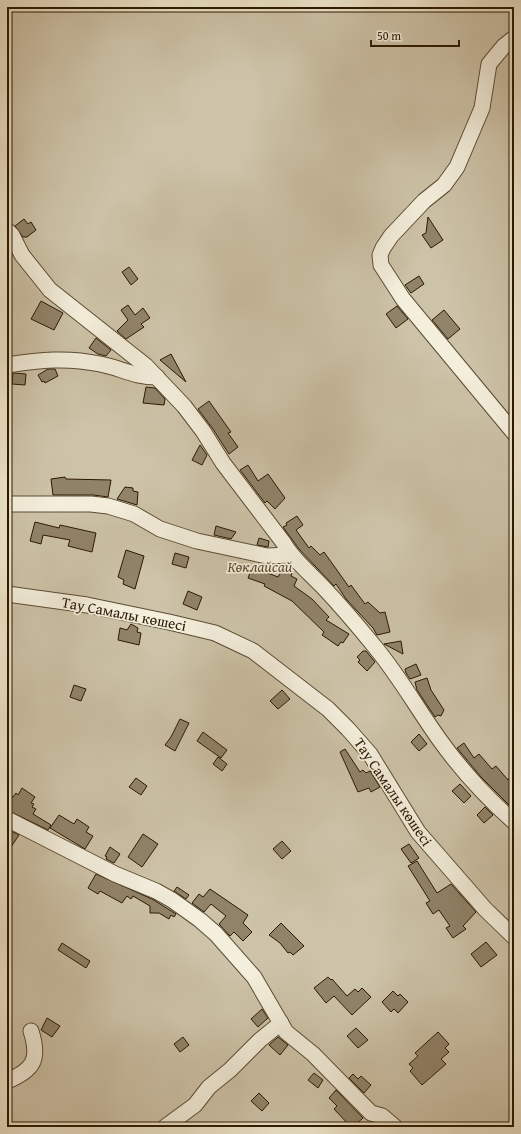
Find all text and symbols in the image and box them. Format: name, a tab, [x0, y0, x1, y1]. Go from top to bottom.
scale bar	[371, 22, 459, 48]
text: 50 m	[377, 27, 401, 44]
park label: Көклайсай	[227, 556, 293, 577]
street label: Тау Самалы көшесі	[60, 591, 188, 636]
street label: Тау Самалы көшесі	[349, 733, 437, 850]

